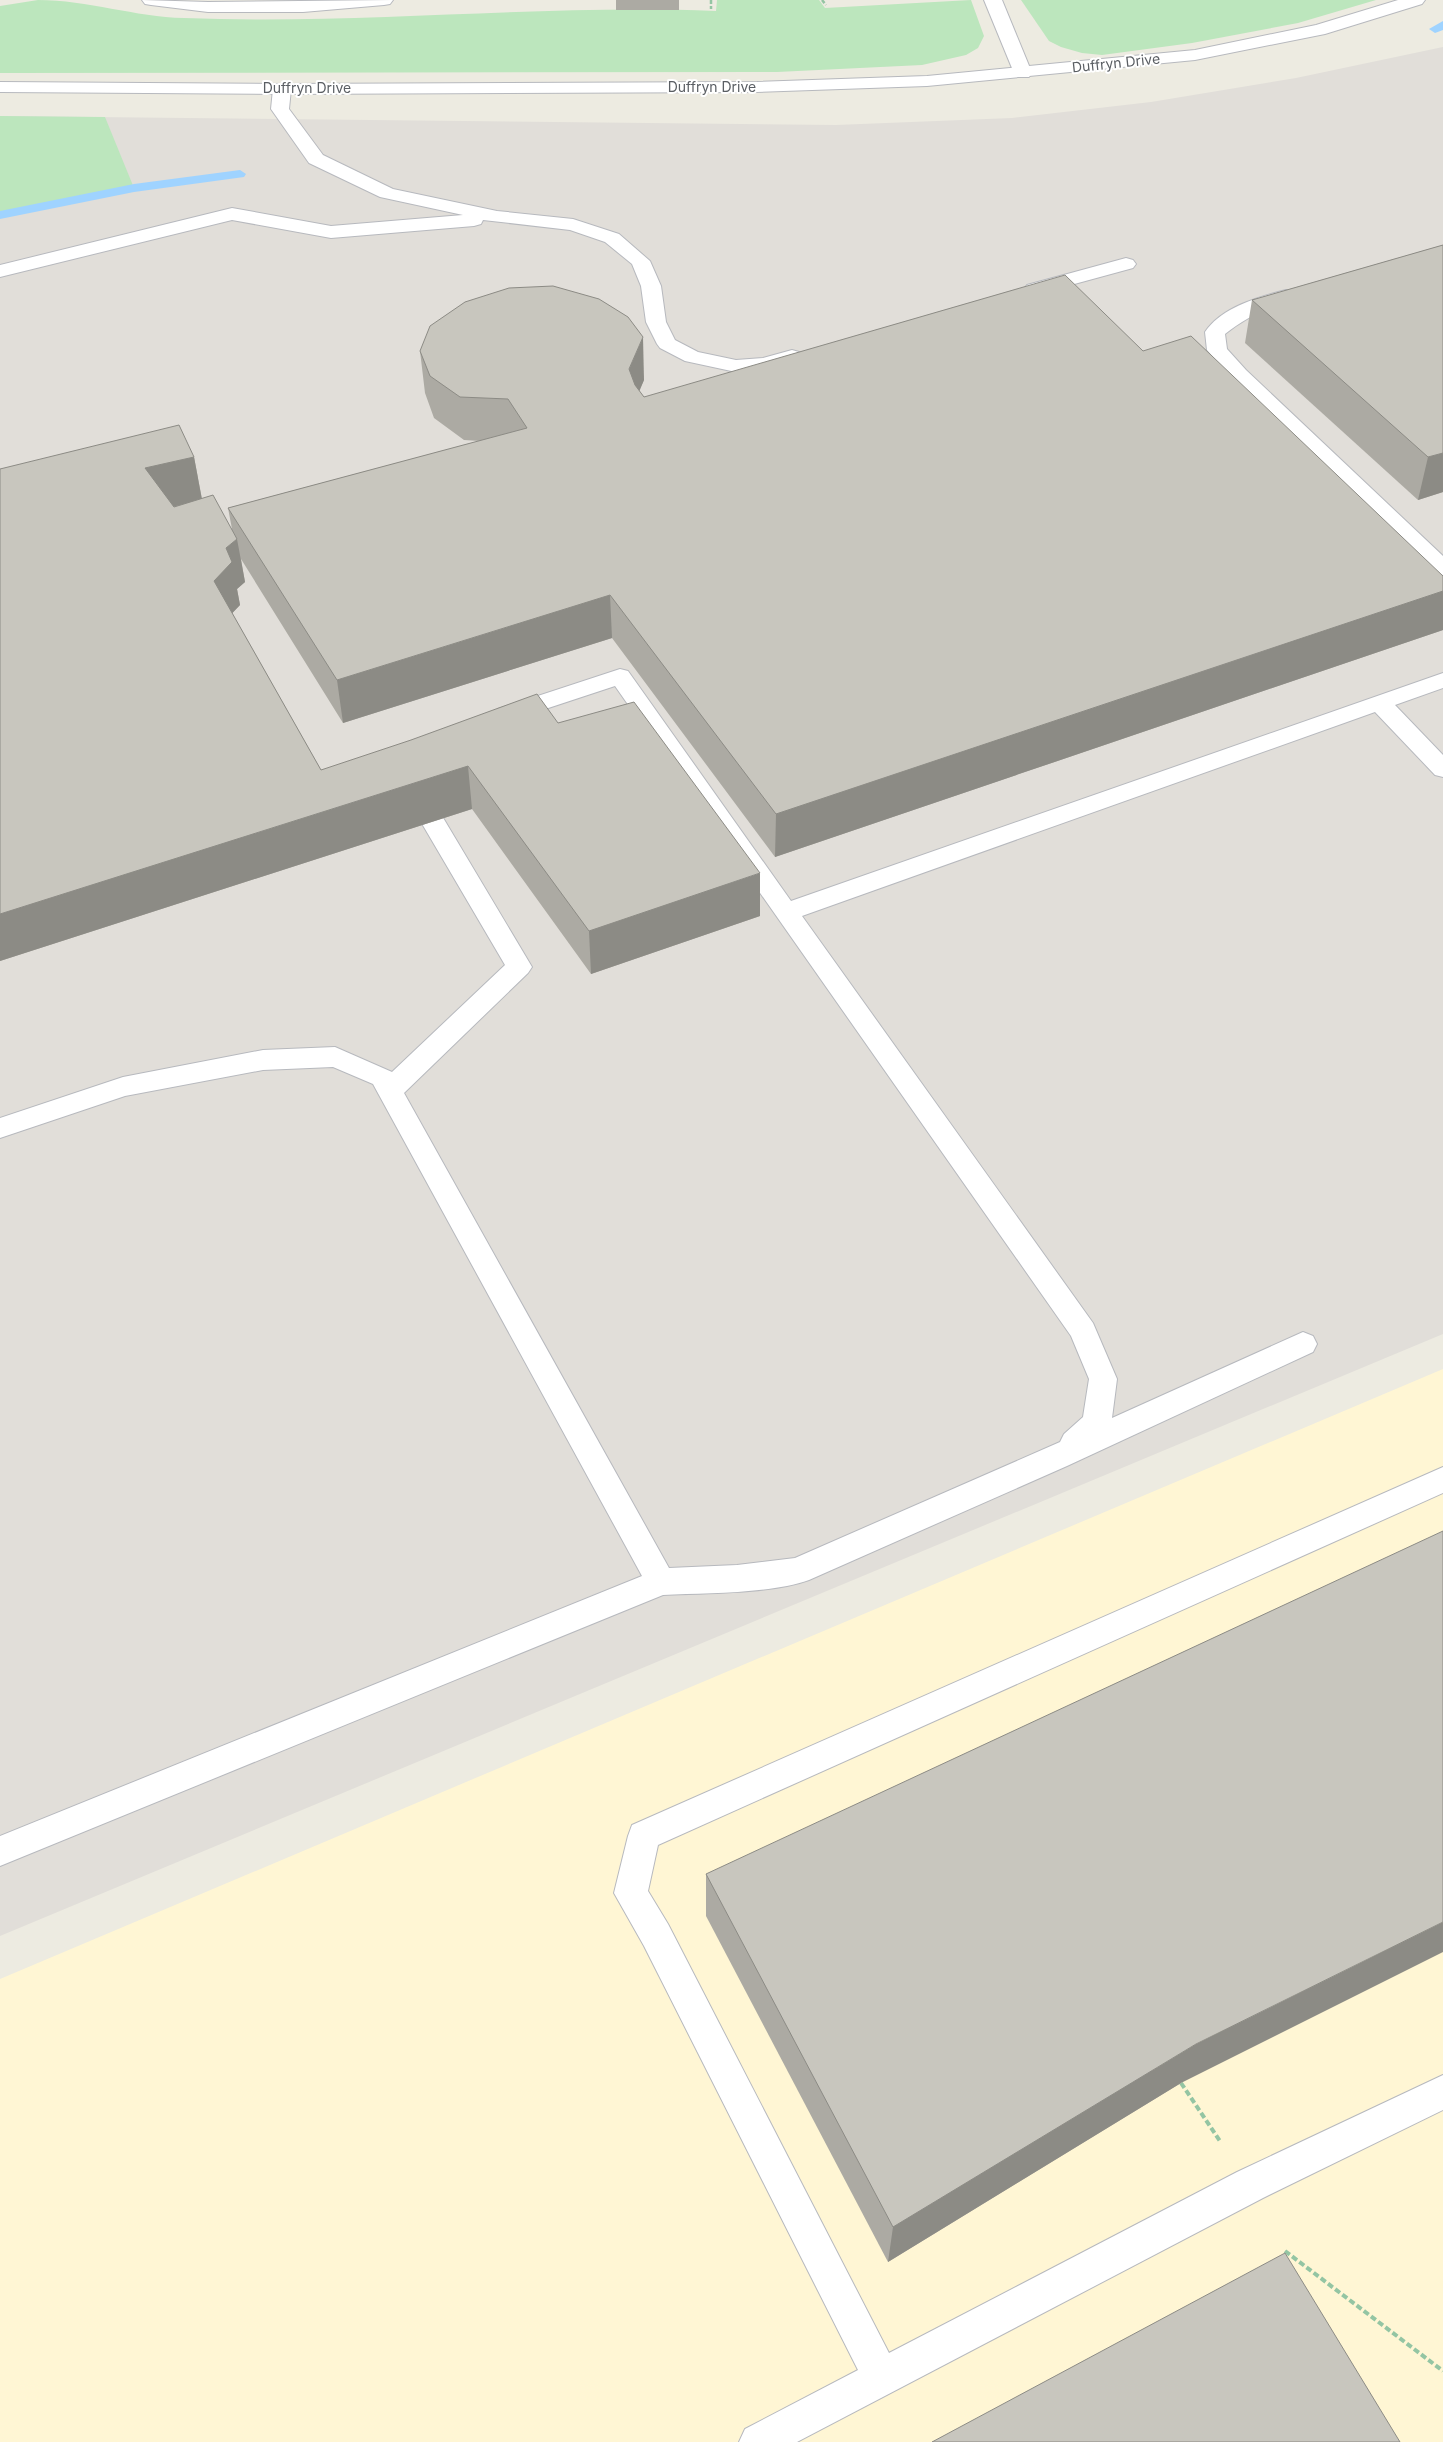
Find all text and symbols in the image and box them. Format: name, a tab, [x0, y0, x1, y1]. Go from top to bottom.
street label: Duffryn Drive	[1071, 49, 1161, 76]
street label: Duffryn Drive	[668, 78, 756, 95]
street label: Duffryn Drive	[263, 79, 351, 96]

